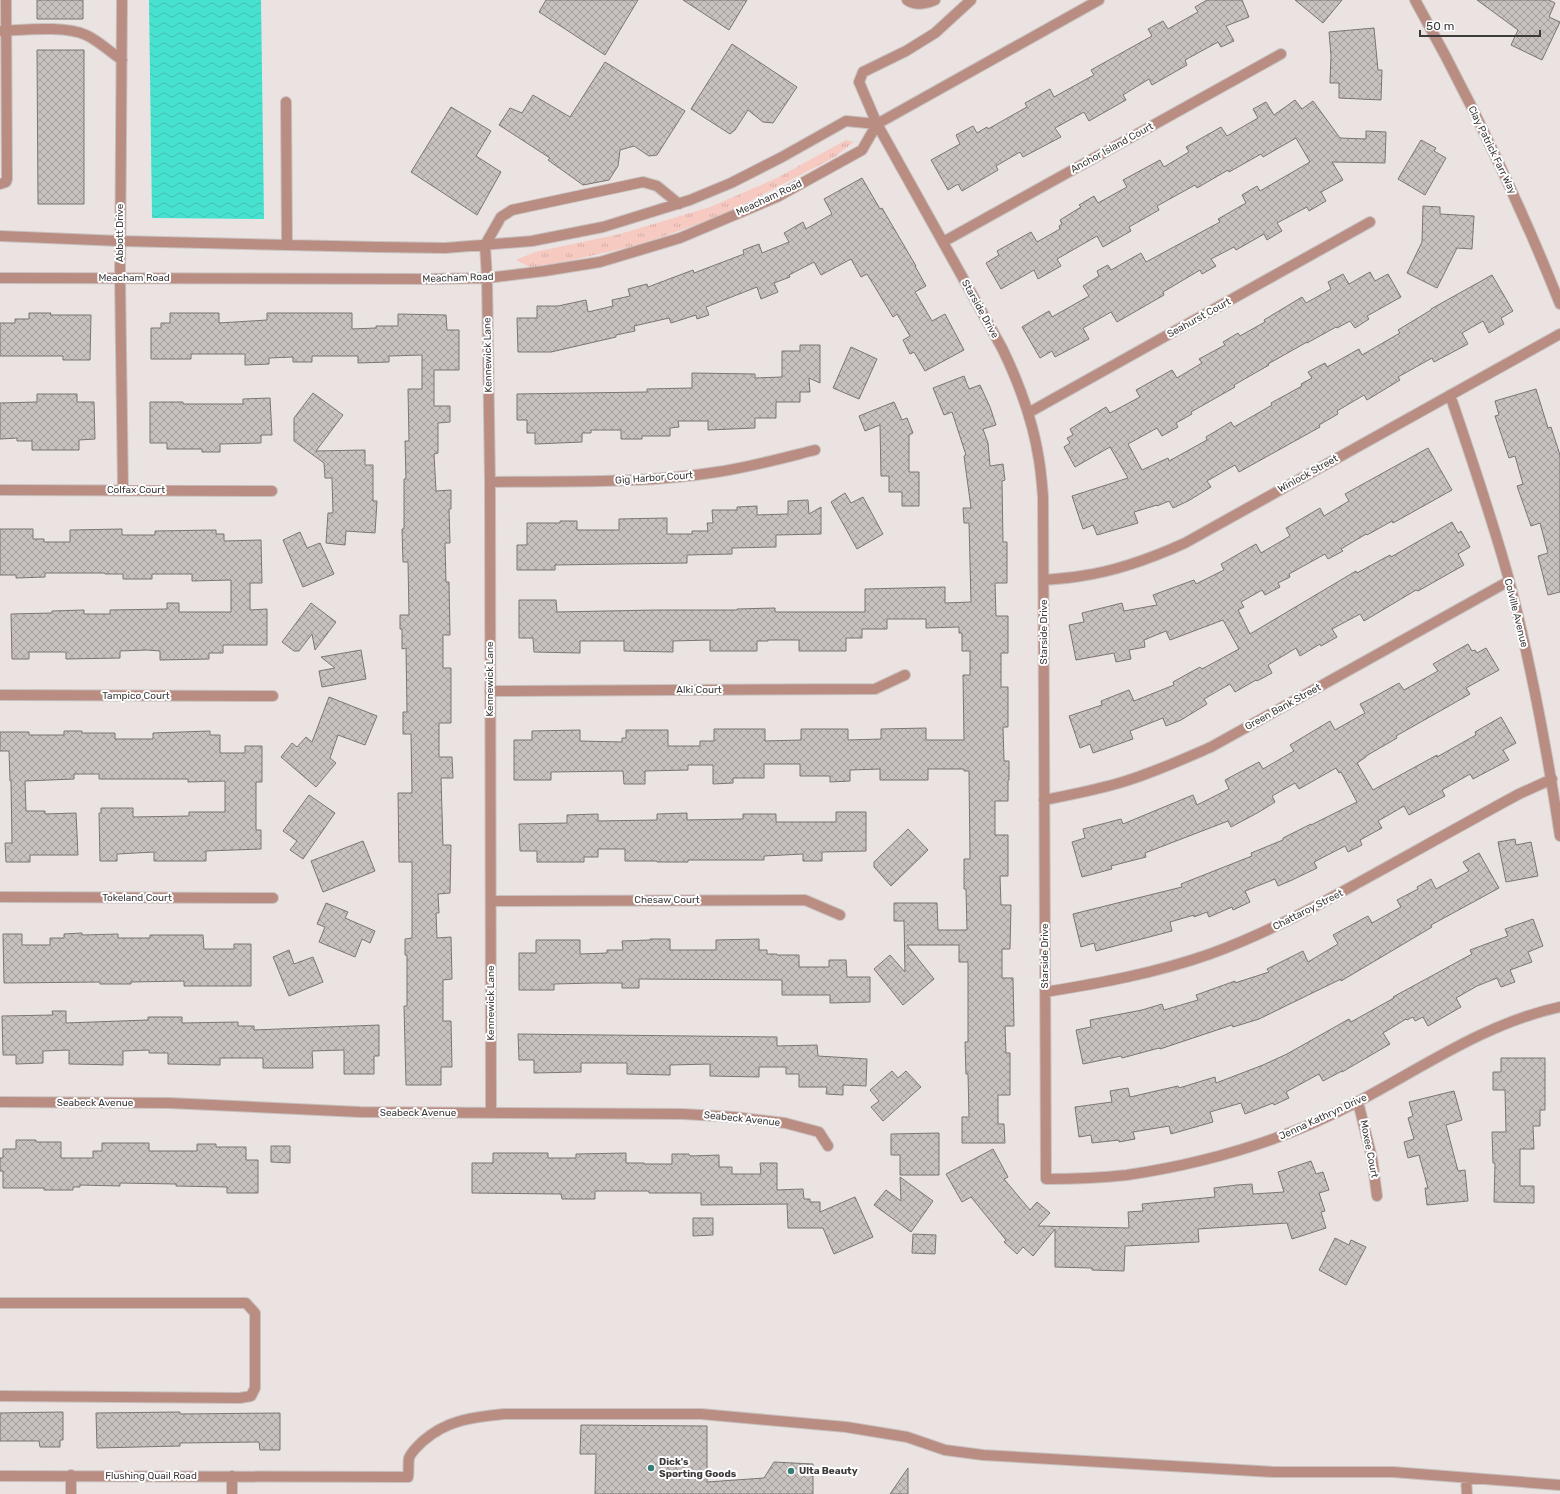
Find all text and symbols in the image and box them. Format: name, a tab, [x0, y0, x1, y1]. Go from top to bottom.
scale bar	[1420, 12, 1540, 38]
text: 50 m	[1426, 19, 1454, 33]
street label: Clay Patrick Farr Way	[1465, 104, 1519, 196]
street label: Anchor Island Court	[1069, 120, 1155, 176]
street label: Meacham Road	[734, 177, 804, 218]
street label: Abbott Drive	[114, 203, 126, 262]
street label: Meacham Road	[422, 271, 494, 285]
street label: Meacham Road	[98, 272, 170, 284]
street label: Starside Drive	[959, 278, 1001, 341]
street label: Seahurst Court	[1165, 296, 1233, 340]
street label: Kennewick Lane	[481, 317, 495, 393]
street label: Winlock Street	[1276, 453, 1340, 495]
street label: Gig Harbor Court	[615, 469, 693, 487]
street label: Colfax Court	[107, 484, 165, 496]
street label: Colville Avenue	[1502, 577, 1530, 649]
street label: Starside Drive	[1038, 599, 1050, 665]
street label: Kennewick Lane	[484, 641, 496, 717]
street label: Green Bank Street	[1243, 681, 1323, 733]
street label: Alki Court	[676, 684, 722, 696]
street label: Tampico Court	[102, 690, 170, 702]
street label: Chattaroy Street	[1271, 887, 1345, 933]
street label: Tokeland Court	[102, 892, 172, 904]
street label: Chesaw Court	[634, 894, 700, 906]
street label: Starside Drive	[1039, 923, 1051, 989]
street label: Kennewick Lane	[485, 965, 497, 1041]
street label: Jenna Kathryn Drive	[1277, 1091, 1369, 1143]
street label: Seabeck Avenue	[57, 1097, 134, 1109]
street label: Seabeck Avenue	[380, 1107, 457, 1119]
street label: Seabeck Avenue	[703, 1109, 781, 1129]
street label: Moxee Court	[1358, 1119, 1380, 1179]
place label: Dick's Sporting Goods	[659, 1456, 737, 1480]
marker: Dick's Sporting Goods	[646, 1463, 656, 1473]
place label: Ulta Beauty	[799, 1465, 858, 1477]
marker: Ulta Beauty	[786, 1466, 796, 1476]
street label: Flushing Quail Road	[105, 1470, 197, 1482]

